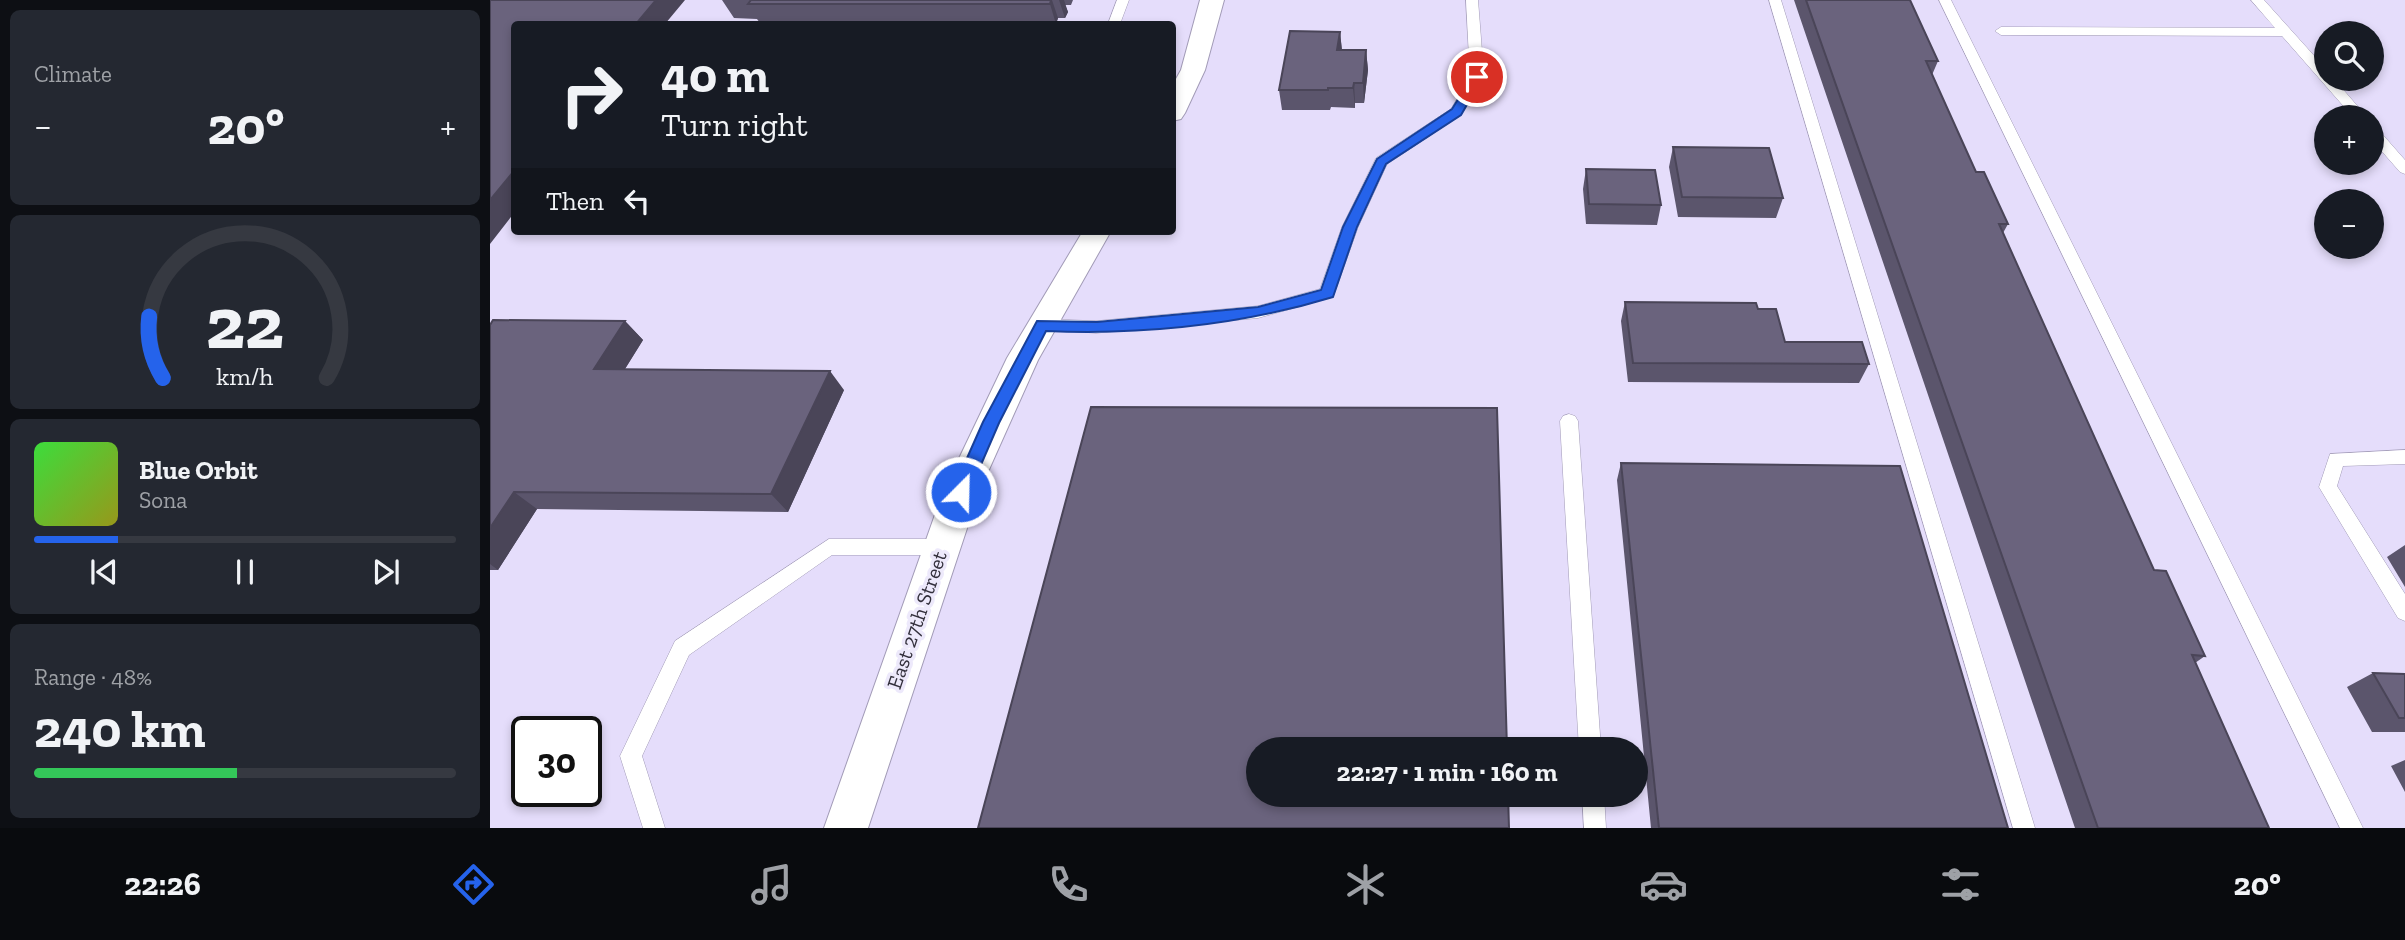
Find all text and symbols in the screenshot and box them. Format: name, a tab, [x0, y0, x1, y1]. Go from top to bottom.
map controls	[2314, 21, 2384, 259]
button: search	[2314, 21, 2384, 91]
text: 40 m	[661, 46, 769, 105]
pin	[1447, 47, 1507, 107]
icon: right	[546, 49, 637, 140]
icon: arrive	[1458, 58, 1496, 96]
text: Climate	[34, 60, 112, 88]
text: 20°	[208, 95, 284, 157]
text: −	[34, 103, 52, 149]
text: +	[440, 103, 456, 149]
button: +	[2314, 105, 2384, 175]
text: Turn right	[661, 106, 808, 144]
icon: left	[618, 182, 656, 220]
text: Then	[546, 185, 604, 217]
button: −	[2314, 189, 2384, 259]
text: 22	[206, 279, 284, 367]
text: km/h	[216, 361, 274, 391]
text: Blue Orbit	[139, 454, 258, 486]
position arrow	[924, 455, 998, 529]
text: Sona	[139, 486, 187, 514]
street label: East 27th Street	[881, 547, 952, 692]
icon: previous	[85, 553, 123, 591]
icon: pause	[226, 553, 264, 591]
icon: next	[367, 553, 405, 591]
text: Range · 48%	[34, 663, 152, 691]
text: 240 km	[34, 698, 206, 760]
speed limit sign: 30	[511, 716, 602, 807]
text: 22:27 · 1 min · 160 m	[1336, 756, 1558, 788]
icon: directions	[449, 860, 498, 909]
icon: music	[747, 860, 796, 909]
icon: phone	[1044, 860, 1093, 909]
icon: climate	[1341, 860, 1390, 909]
icon: car	[1639, 860, 1688, 909]
icon: filters	[1936, 860, 1985, 909]
text: 22:26	[124, 865, 201, 903]
text: 20°	[2234, 865, 2281, 903]

